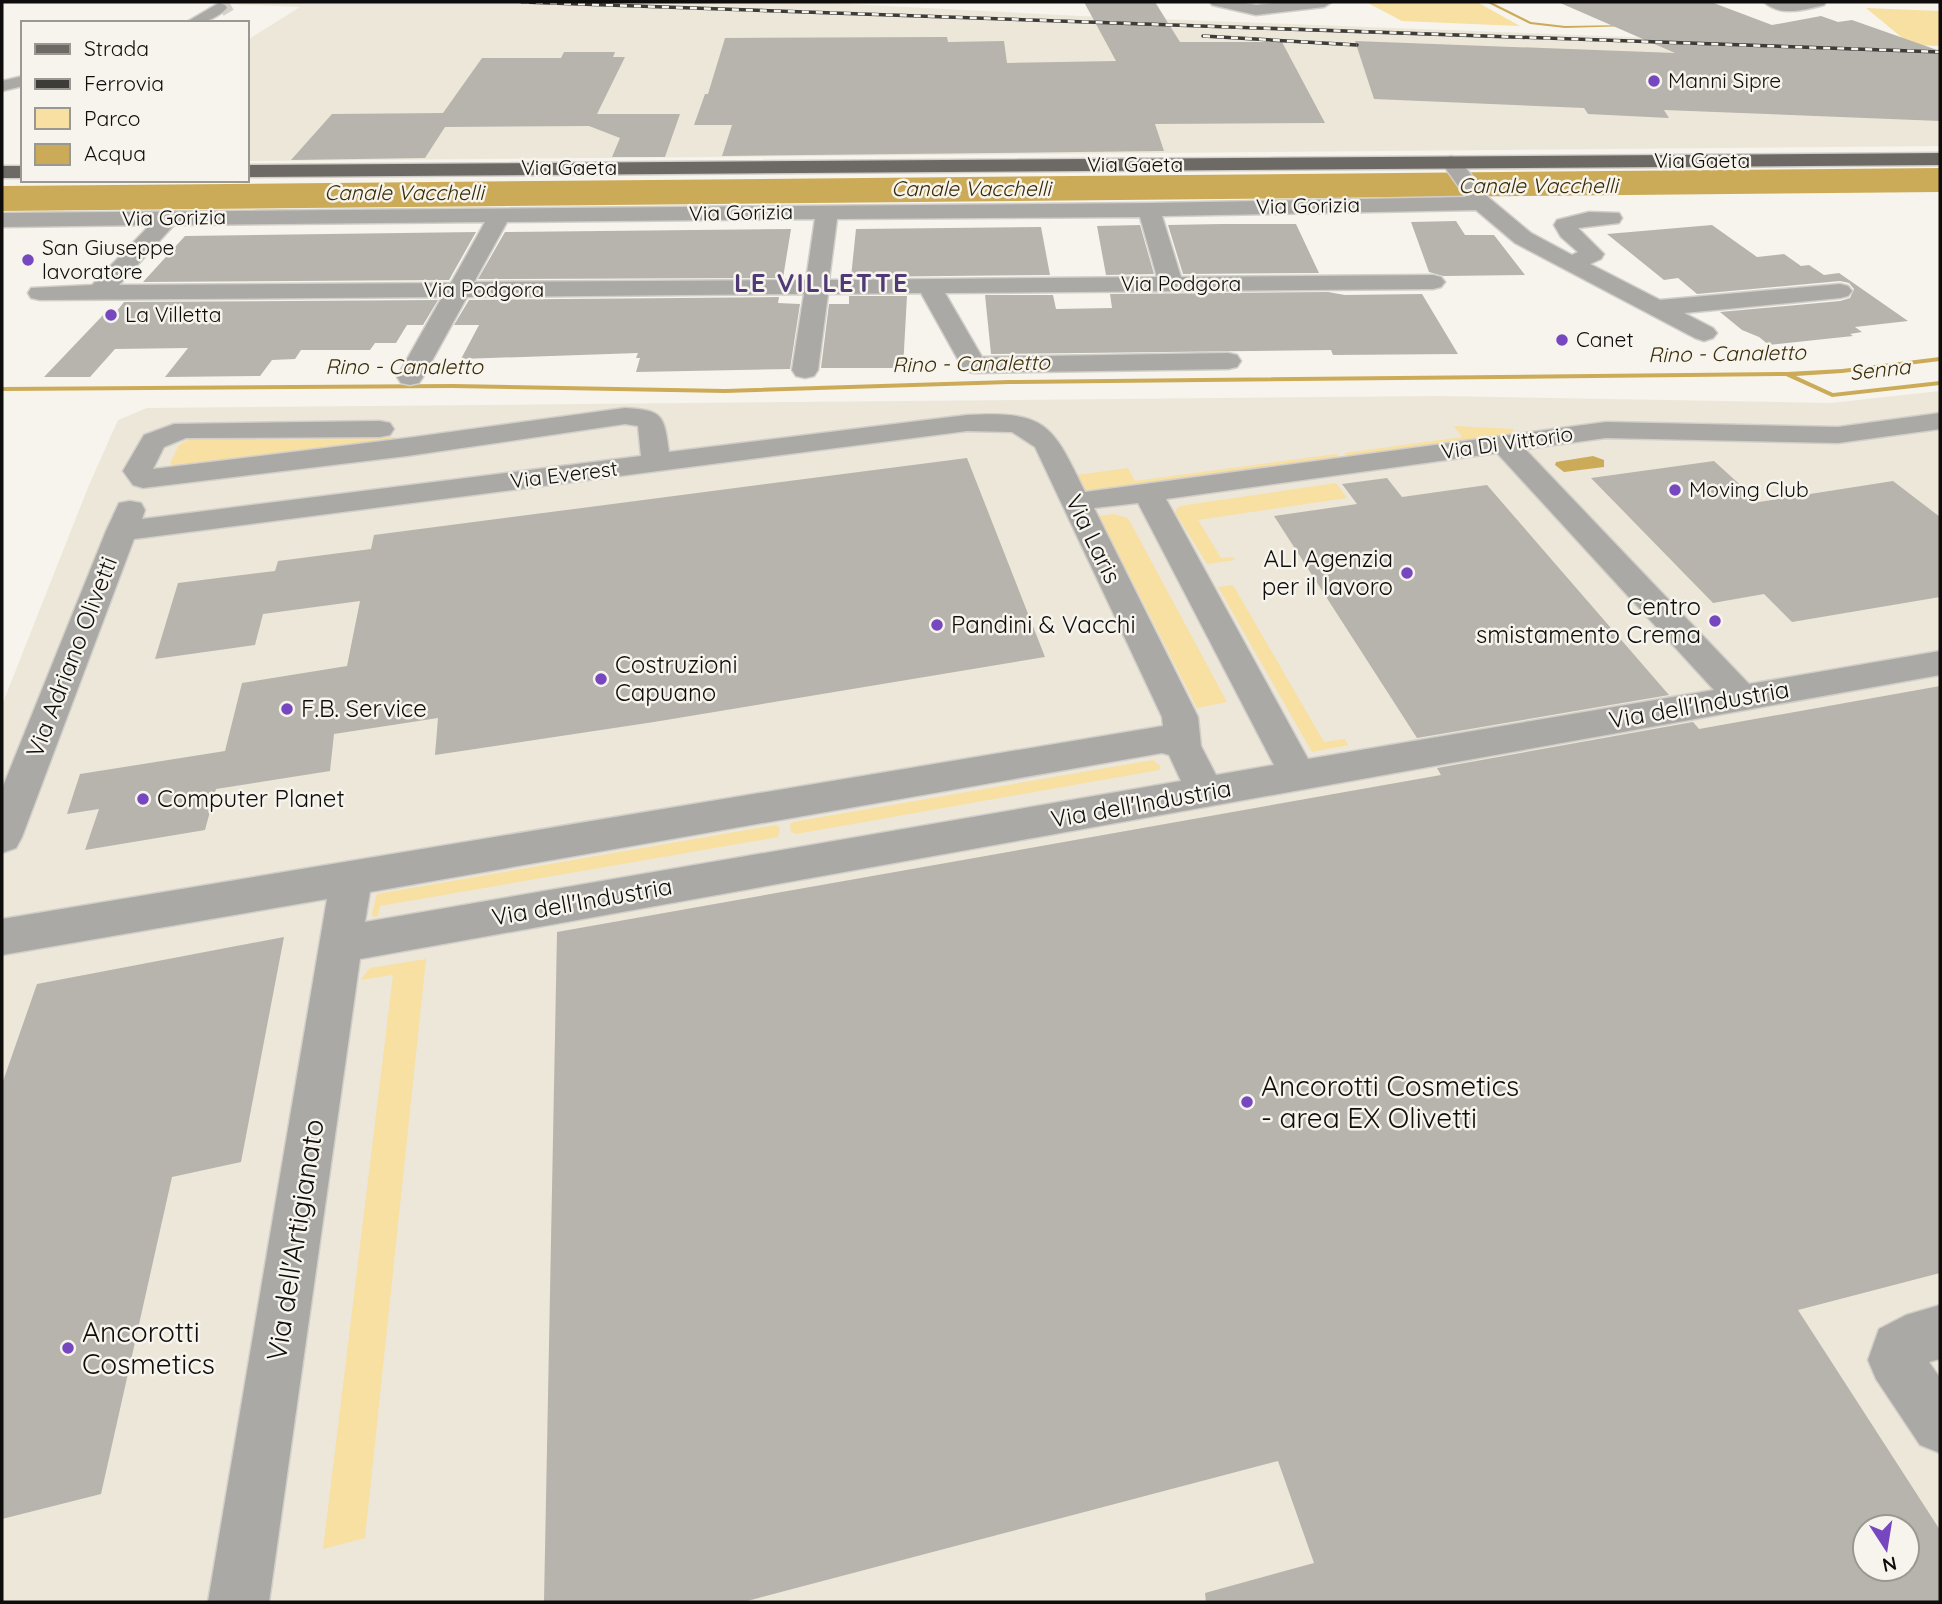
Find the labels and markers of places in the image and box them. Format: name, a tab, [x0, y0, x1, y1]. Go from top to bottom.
place label: Manni Sipre	[1668, 67, 1781, 93]
marker: Manni Sipre	[1646, 73, 1662, 89]
place label: San Giuseppe lavoratore	[42, 234, 174, 284]
marker: San Giuseppe lavoratore	[20, 252, 36, 268]
place label: La Villetta	[125, 301, 221, 327]
marker: La Villetta	[103, 307, 119, 323]
place label: Canet	[1576, 326, 1634, 352]
marker: Canet	[1554, 332, 1570, 348]
place label: Moving Club	[1689, 476, 1809, 502]
marker: Moving Club	[1667, 482, 1683, 498]
place label: ALI Agenzia per il lavoro	[1262, 543, 1393, 601]
marker: ALI Agenzia per il lavoro	[1399, 565, 1415, 581]
place label: Centro smistamento Crema	[1476, 591, 1701, 649]
place label: Pandini & Vacchi	[951, 609, 1136, 639]
marker: Centro smistamento Crema	[1707, 613, 1723, 629]
marker: Pandini & Vacchi	[929, 617, 945, 633]
place label: Costruzioni Capuano	[615, 649, 738, 707]
marker: Costruzioni Capuano	[593, 671, 609, 687]
place label: F.B. Service	[301, 693, 427, 723]
marker: F.B. Service	[279, 701, 295, 717]
place label: Computer Planet	[157, 783, 345, 813]
marker: Computer Planet	[135, 791, 151, 807]
place label: Ancorotti Cosmetics - area EX Olivetti	[1261, 1068, 1519, 1135]
marker: Ancorotti Cosmetics - area EX Olivetti	[1239, 1094, 1255, 1110]
place label: Ancorotti Cosmetics	[82, 1314, 215, 1381]
marker: Ancorotti Cosmetics	[60, 1340, 76, 1356]

